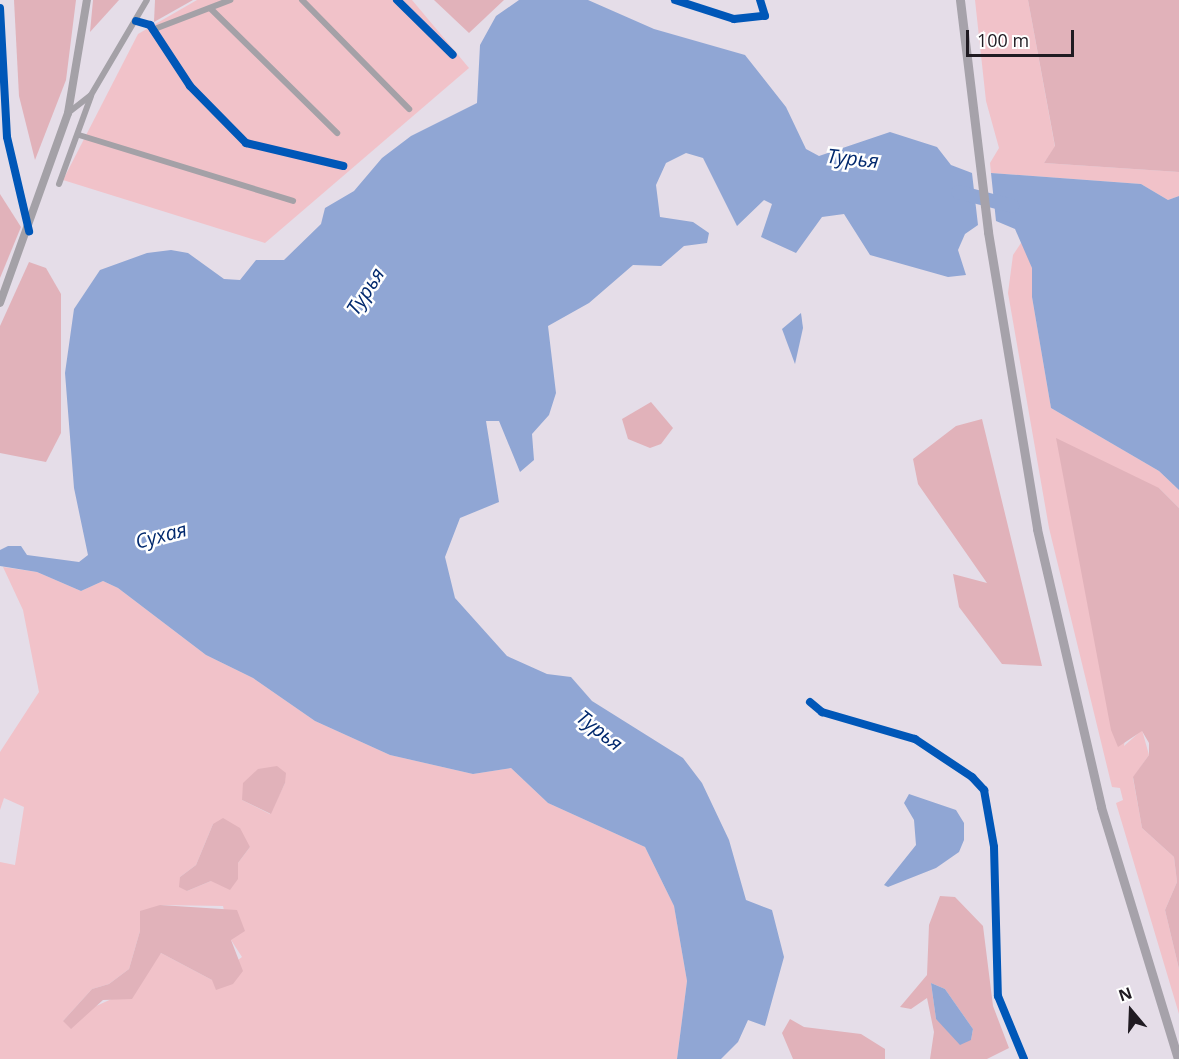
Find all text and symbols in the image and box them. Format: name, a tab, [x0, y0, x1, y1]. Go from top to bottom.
scale bar	[969, 18, 1077, 56]
text: 100 m	[977, 28, 1029, 52]
water label: Турья	[826, 143, 880, 173]
water label: Турья	[341, 263, 389, 319]
water label: Сухая	[133, 517, 189, 553]
water label: Турья	[572, 705, 628, 755]
north arrow	[1101, 981, 1161, 1041]
text: N	[1115, 981, 1135, 1007]

